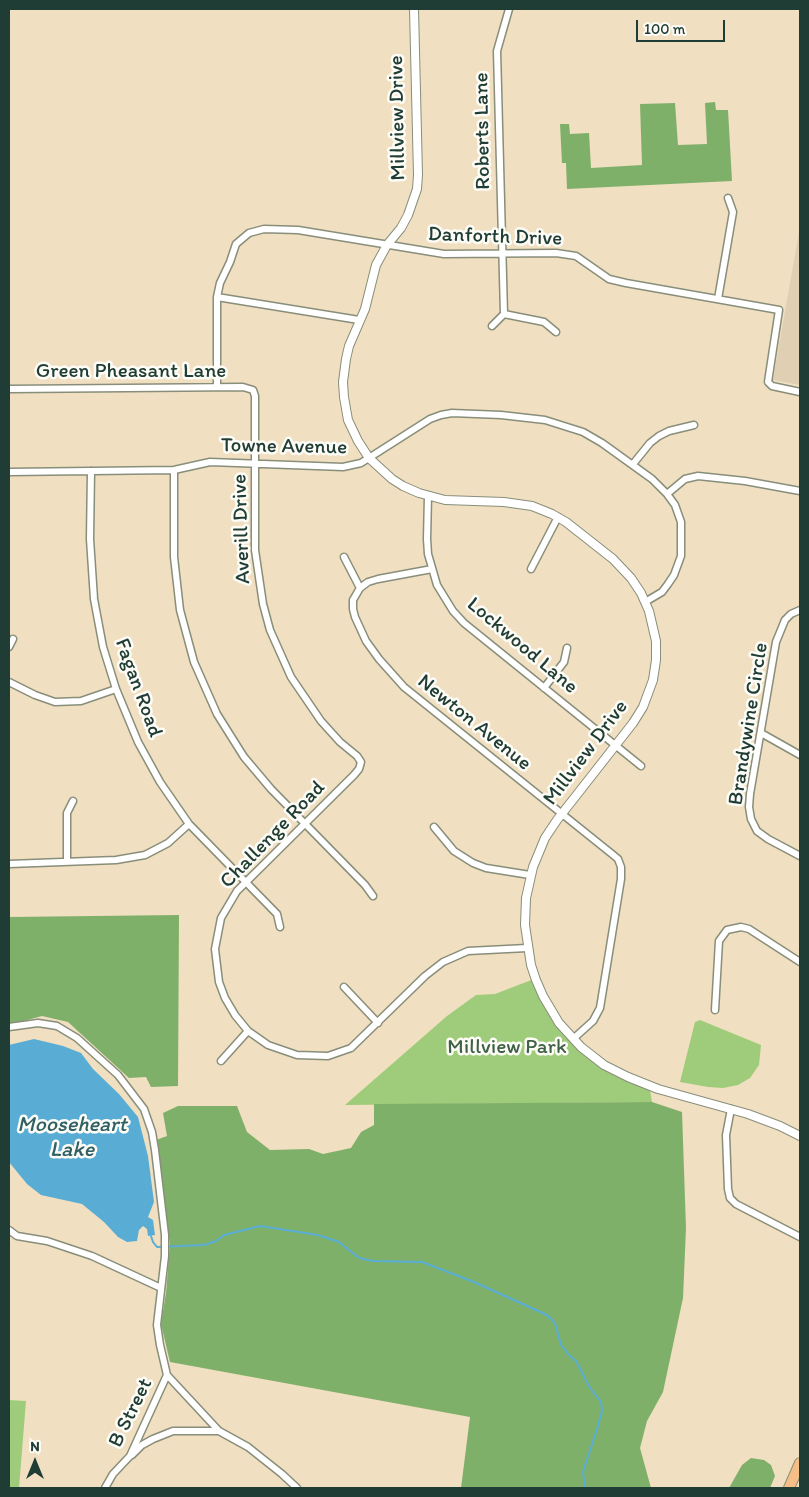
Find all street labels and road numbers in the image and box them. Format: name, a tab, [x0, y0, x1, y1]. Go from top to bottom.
street label: Millview Drive	[384, 55, 412, 181]
street label: Roberts Lane	[469, 72, 497, 190]
street label: Danforth Drive	[427, 222, 563, 252]
street label: Green Pheasant Lane	[36, 359, 226, 385]
street label: Towne Avenue	[221, 433, 347, 461]
street label: Averill Drive	[227, 474, 257, 584]
street label: Lockwood Lane	[461, 592, 583, 700]
street label: Fagan Road	[109, 635, 167, 741]
street label: Brandywine Circle	[724, 641, 774, 807]
street label: Newton Avenue	[412, 669, 536, 777]
street label: Millview Drive	[538, 695, 634, 811]
street label: Challenge Road	[215, 776, 331, 894]
street label: B Street	[104, 1374, 158, 1452]

